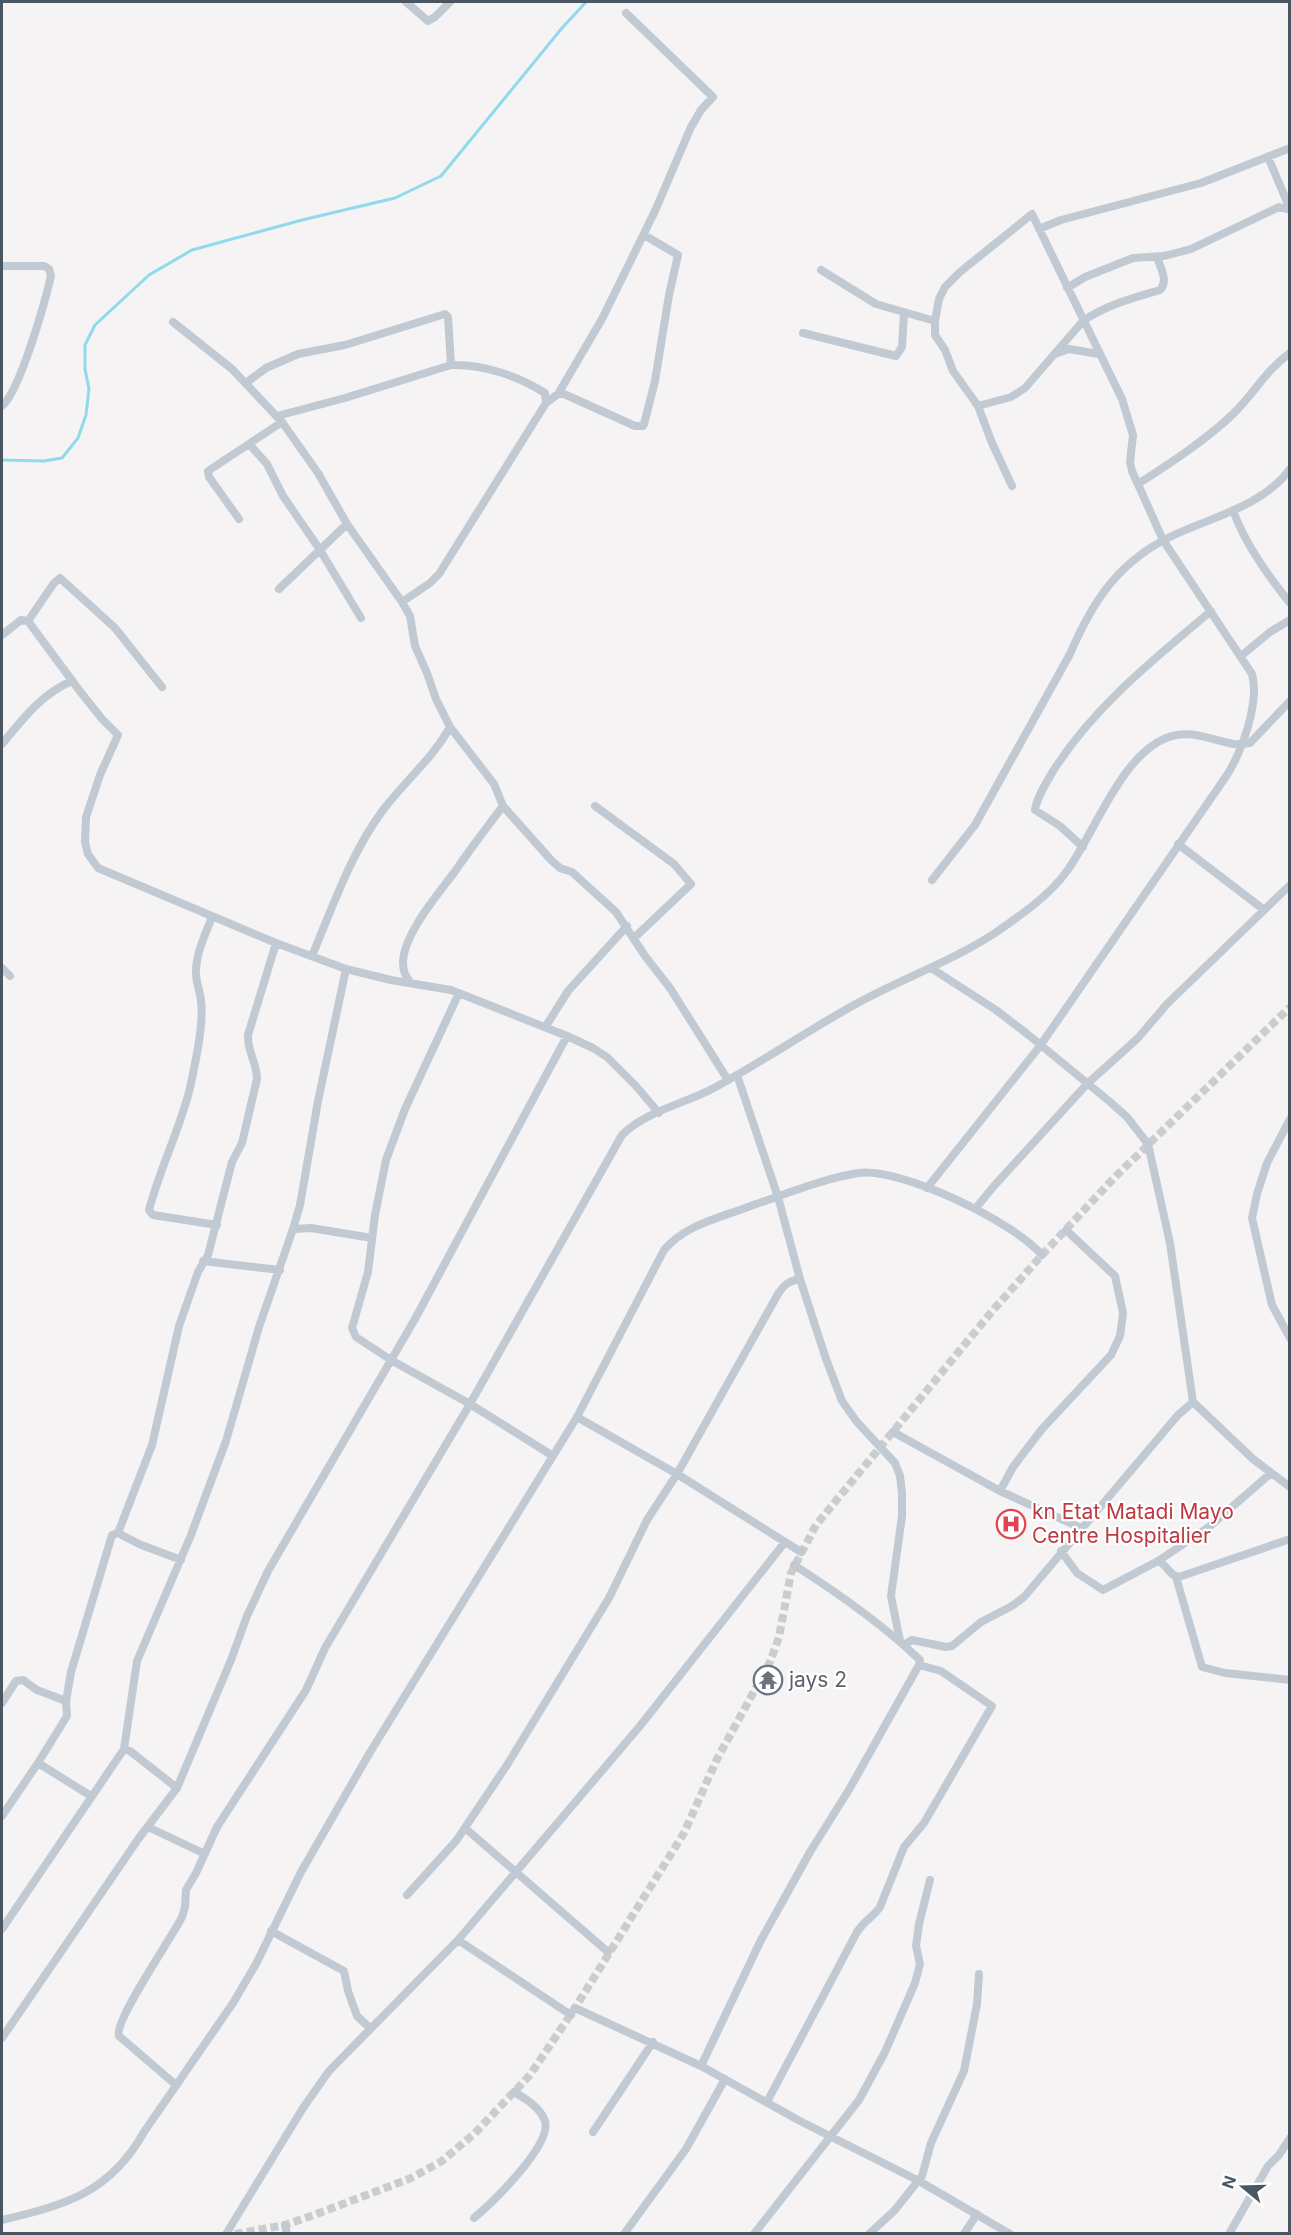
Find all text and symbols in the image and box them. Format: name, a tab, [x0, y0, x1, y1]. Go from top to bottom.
place label: kn Etat Matadi Mayo Centre Hospitalier	[1032, 1499, 1234, 1548]
hospital icon: kn Etat Matadi Mayo Centre Hospitalier	[995, 1508, 1027, 1540]
temple icon: jays 2	[752, 1664, 784, 1696]
place label: jays 2	[788, 1667, 847, 1692]
north arrow	[1213, 2157, 1273, 2217]
text: N	[1217, 2173, 1240, 2191]

